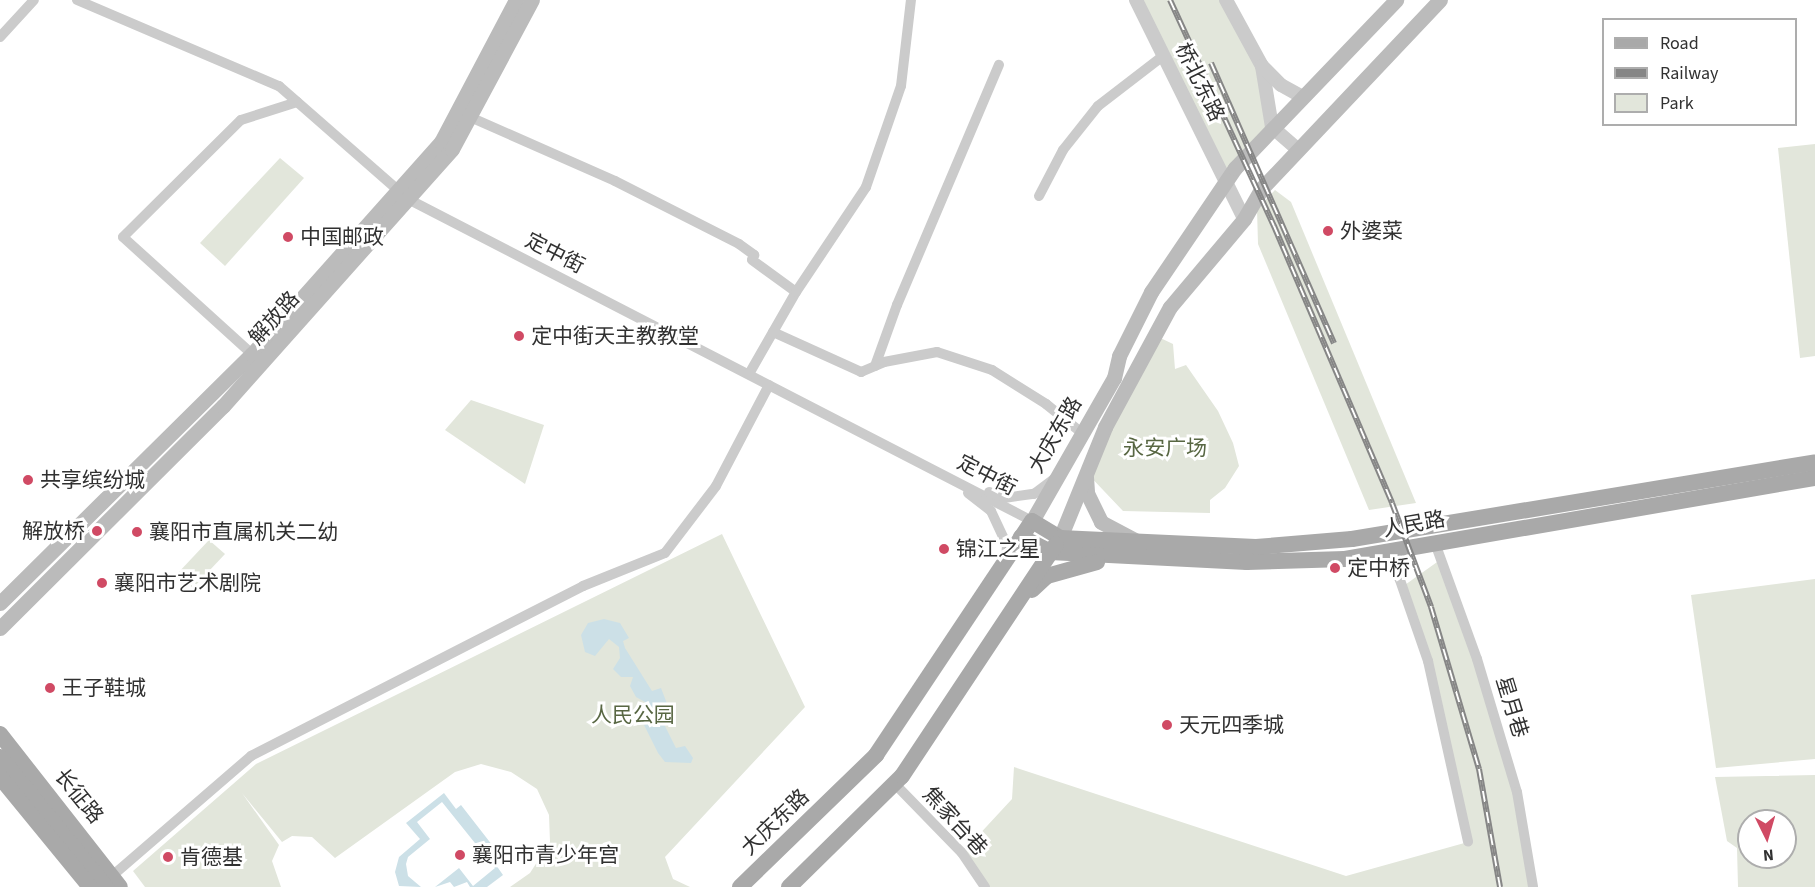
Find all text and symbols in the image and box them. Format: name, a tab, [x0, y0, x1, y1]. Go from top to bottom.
legend	[1602, 18, 1797, 126]
text: Road	[1660, 31, 1699, 56]
street label: 桥北东路	[1170, 39, 1230, 125]
text: Railway	[1660, 61, 1719, 86]
text: Park	[1660, 91, 1694, 116]
place label: 外婆菜	[1340, 218, 1403, 244]
place label: 中国邮政	[300, 224, 384, 250]
marker: 外婆菜	[1321, 224, 1335, 238]
street label: 定中街	[521, 227, 589, 279]
marker: 中国邮政	[281, 230, 295, 244]
street label: 解放路	[244, 286, 304, 350]
place label: 定中街天主教教堂	[531, 323, 699, 349]
marker: 定中街天主教教堂	[512, 329, 526, 343]
street label: 大庆东路	[1023, 392, 1087, 478]
park label: 永安广场	[1123, 435, 1207, 461]
street label: 定中街	[953, 449, 1021, 501]
place label: 共享缤纷城	[40, 467, 145, 493]
marker: 共享缤纷城	[21, 473, 35, 487]
street label: 人民路	[1381, 506, 1447, 542]
place label: 解放桥	[22, 518, 85, 544]
place label: 襄阳市直属机关二幼	[149, 519, 338, 545]
marker: 解放桥	[90, 524, 104, 538]
marker: 襄阳市直属机关二幼	[130, 525, 144, 539]
place label: 锦江之星	[956, 536, 1040, 562]
marker: 锦江之星	[937, 542, 951, 556]
place label: 定中桥	[1347, 555, 1410, 581]
marker: 定中桥	[1328, 561, 1342, 575]
place label: 襄阳市艺术剧院	[114, 570, 261, 596]
marker: 襄阳市艺术剧院	[95, 576, 109, 590]
street label: 星月巷	[1491, 673, 1533, 741]
place label: 王子鞋城	[62, 675, 146, 701]
marker: 王子鞋城	[43, 681, 57, 695]
park label: 人民公园	[591, 702, 675, 728]
place label: 天元四季城	[1179, 712, 1284, 738]
marker: 天元四季城	[1160, 718, 1174, 732]
street label: 长征路	[49, 764, 109, 828]
street label: 焦家台巷	[918, 781, 992, 861]
street label: 大庆东路	[736, 784, 814, 860]
north arrow	[1737, 809, 1797, 869]
place label: 襄阳市青少年宫	[472, 842, 619, 868]
place label: 肯德基	[180, 844, 243, 870]
text: N	[1762, 844, 1775, 866]
marker: 襄阳市青少年宫	[453, 848, 467, 862]
marker: 肯德基	[161, 850, 175, 864]

